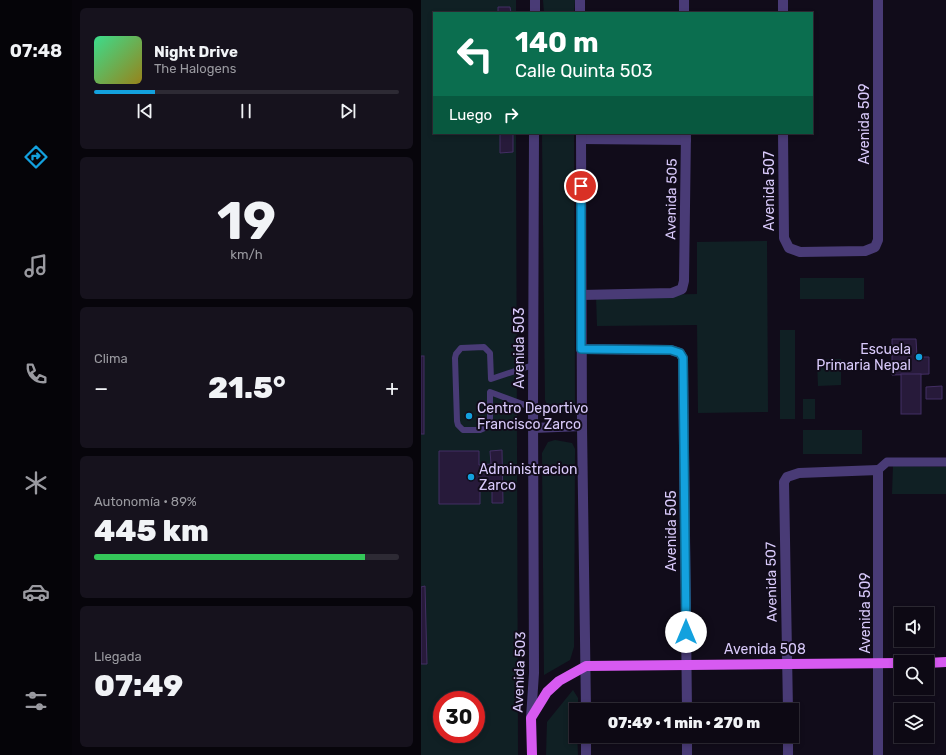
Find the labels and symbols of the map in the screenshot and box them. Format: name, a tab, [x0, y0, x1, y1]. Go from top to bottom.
street label: Avenida 509	[856, 83, 873, 165]
street label: Avenida 507	[761, 151, 778, 231]
street label: Avenida 505	[662, 158, 681, 240]
pin	[564, 169, 598, 203]
street label: Avenida 503	[511, 307, 528, 389]
place label: Escuela Primaria Nepal	[816, 341, 911, 374]
marker: Escuela Primaria Nepal	[914, 352, 924, 362]
place label: Centro Deportivo Francisco Zarco	[477, 400, 588, 433]
marker: Centro Deportivo Francisco Zarco	[464, 411, 474, 421]
place label: Administracion Zarco	[479, 461, 578, 494]
marker: Administracion Zarco	[466, 472, 476, 482]
street label: Avenida 505	[663, 490, 680, 572]
street label: Avenida 507	[762, 542, 781, 622]
street label: Avenida 509	[857, 572, 874, 654]
position arrow	[665, 611, 707, 653]
street label: Avenida 503	[510, 631, 529, 713]
street label: Avenida 508	[724, 641, 806, 658]
speed limit sign: 30	[433, 691, 485, 743]

